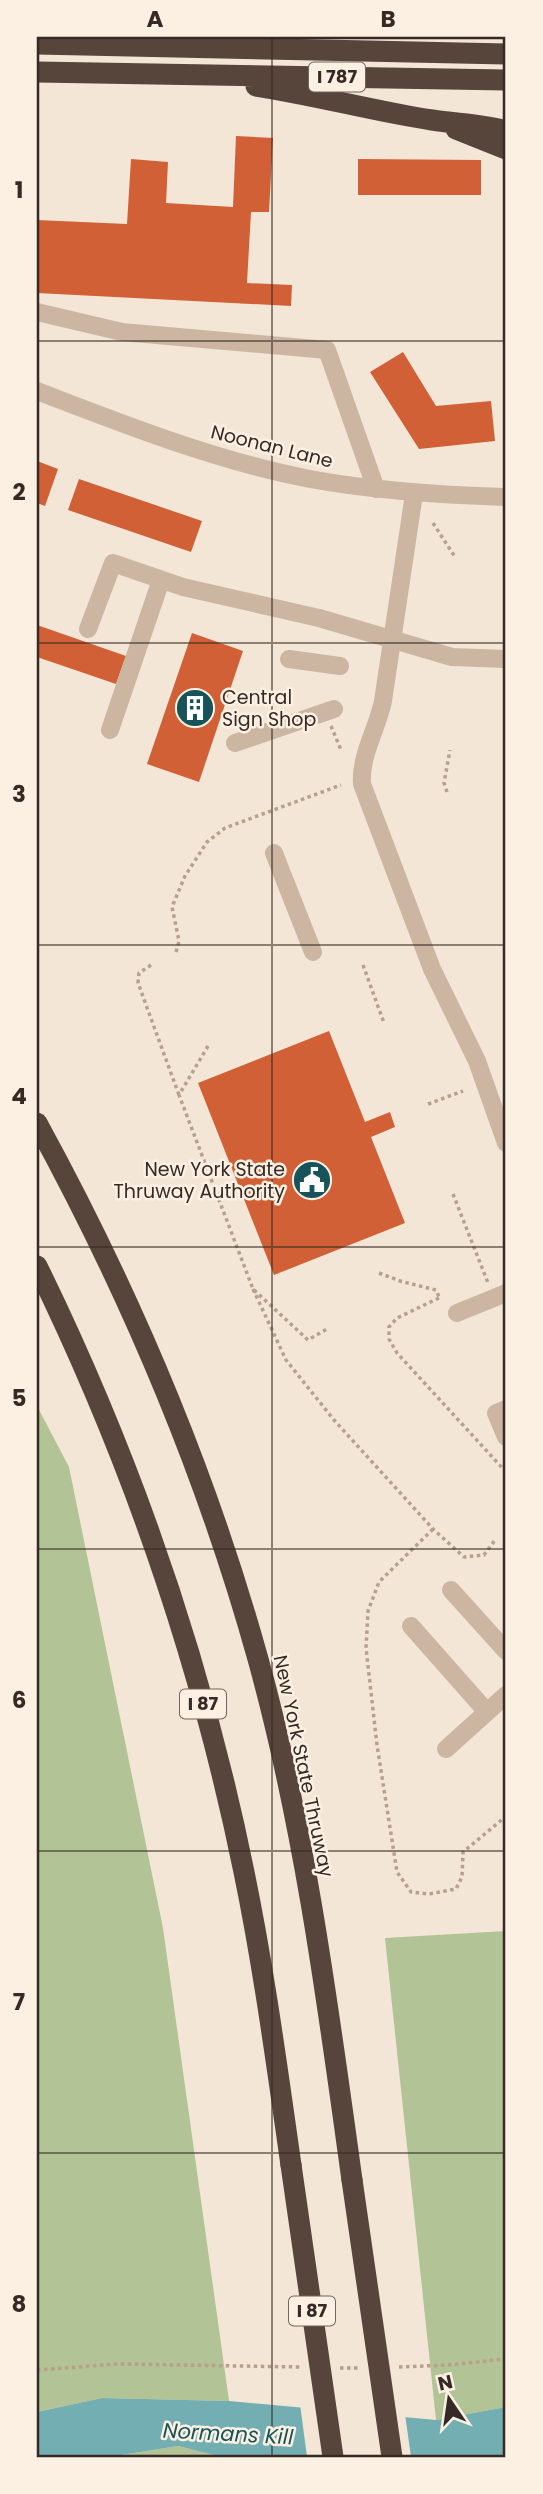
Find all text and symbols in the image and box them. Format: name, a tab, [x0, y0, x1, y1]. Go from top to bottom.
text: A	[147, 3, 164, 35]
text: B	[380, 3, 396, 35]
road number: I 787	[309, 62, 365, 92]
text: 1	[15, 174, 23, 206]
street label: Noonan Lane	[208, 418, 336, 475]
text: 2	[12, 476, 26, 508]
place label: Central Sign Shop	[222, 684, 316, 733]
building icon: Central Sign Shop	[174, 687, 216, 729]
text: 3	[12, 778, 26, 810]
text: 4	[11, 1080, 27, 1112]
place label: New York State Thruway Authority	[114, 1156, 285, 1205]
public building icon: New York State Thruway Authority	[291, 1159, 333, 1201]
text: 5	[12, 1382, 26, 1414]
street label: New York State Thruway	[267, 1653, 340, 1880]
text: 6	[12, 1684, 26, 1716]
road number: I 87	[180, 1689, 226, 1718]
text: 7	[13, 1986, 25, 2018]
text: 8	[12, 2288, 26, 2320]
road number: I 87	[289, 2297, 335, 2326]
north arrow	[414, 2364, 484, 2434]
text: N	[435, 2368, 455, 2398]
water label: Normans Kill	[162, 2416, 295, 2451]

